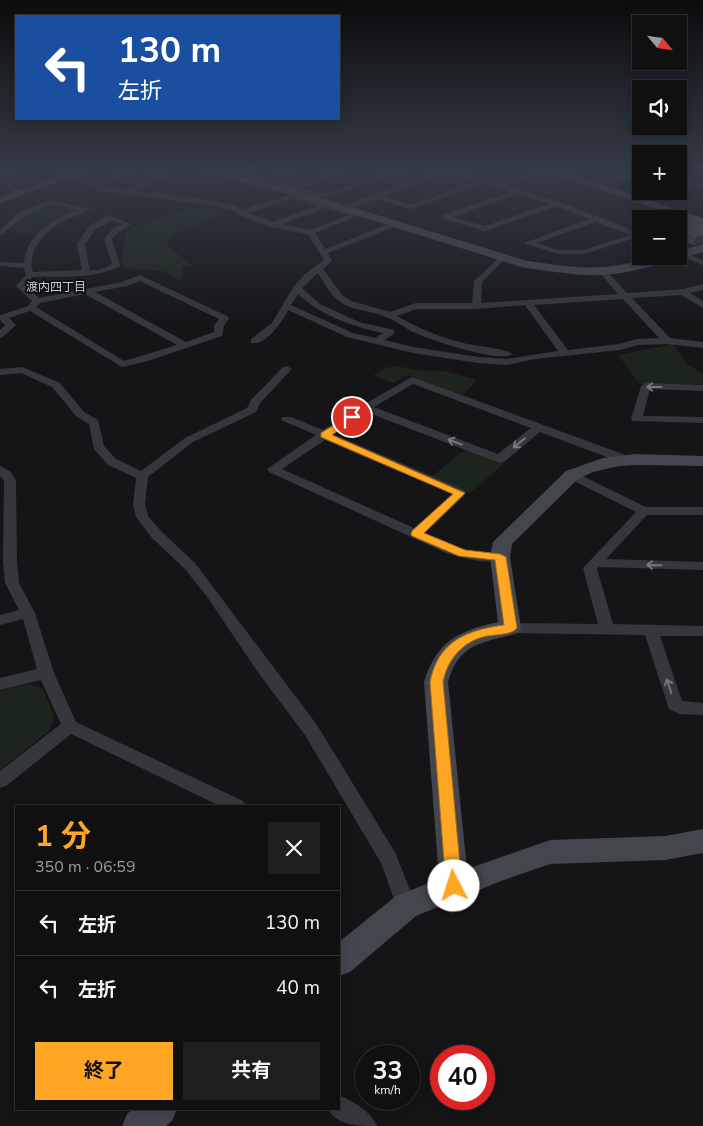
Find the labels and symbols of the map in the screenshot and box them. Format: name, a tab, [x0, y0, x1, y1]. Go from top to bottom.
north arrow	[632, 15, 688, 70]
district label: 渡内四丁目	[26, 279, 86, 295]
one-way arrow	[647, 382, 663, 392]
pin	[331, 396, 373, 438]
one-way arrow	[448, 437, 463, 446]
one-way arrow	[513, 438, 526, 449]
one-way arrow	[647, 560, 663, 570]
one-way arrow	[664, 679, 673, 694]
position arrow	[427, 859, 479, 911]
speed limit sign: 40	[430, 1045, 495, 1110]

